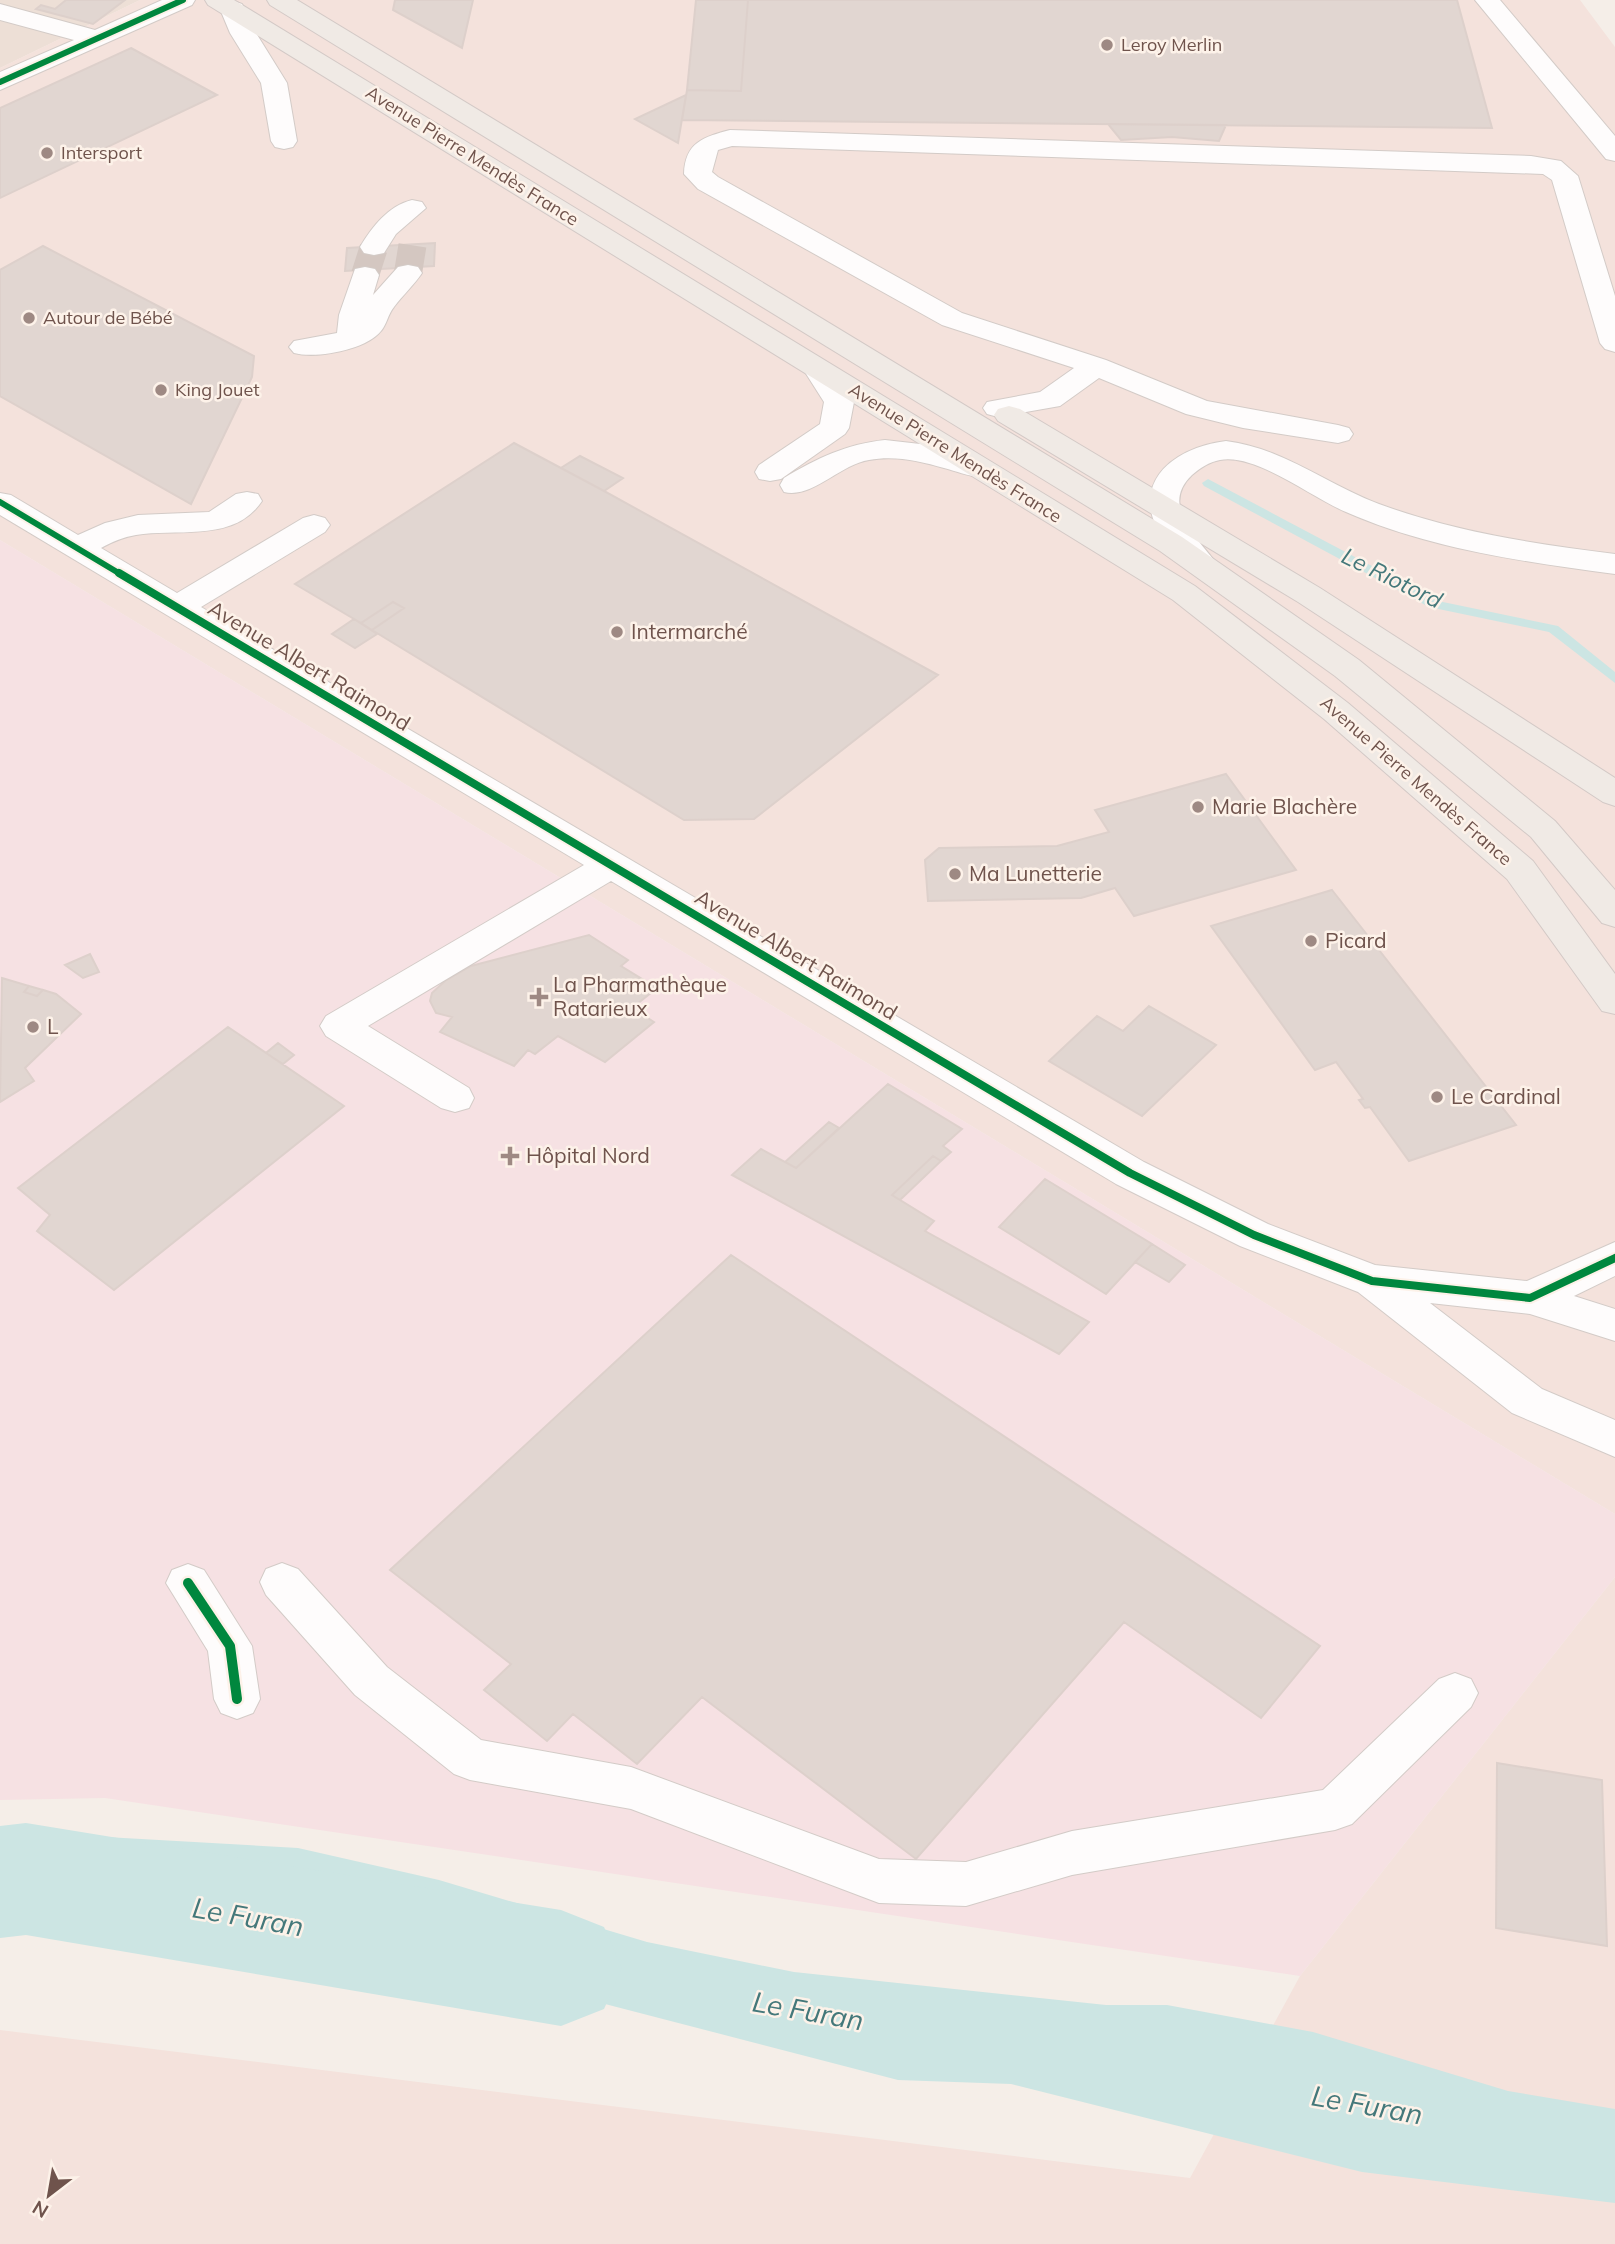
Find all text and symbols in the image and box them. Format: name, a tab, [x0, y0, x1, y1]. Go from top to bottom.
place label: Leroy Merlin	[1121, 33, 1222, 56]
marker: Leroy Merlin	[1099, 37, 1115, 53]
street label: Avenue Pierre Mendès France	[361, 80, 583, 231]
place label: Intersport	[61, 141, 142, 164]
marker: Intersport	[39, 145, 55, 161]
place label: Autour de Bébé	[43, 306, 173, 329]
marker: Autour de Bébé	[21, 310, 37, 326]
street label: Avenue Pierre Mendès France	[844, 377, 1066, 528]
place label: King Jouet	[175, 378, 259, 401]
marker: King Jouet	[153, 382, 169, 398]
water label: Le Riotord	[1337, 541, 1447, 614]
street label: Avenue Albert Raimond	[204, 594, 415, 736]
place label: Intermarché	[631, 618, 748, 644]
marker: Intermarché	[609, 624, 625, 640]
street label: Avenue Pierre Mendès France	[1316, 691, 1517, 870]
place label: Marie Blachère	[1212, 793, 1357, 819]
marker: Marie Blachère	[1190, 799, 1206, 815]
place label: Ma Lunetterie	[969, 860, 1102, 886]
marker: Ma Lunetterie	[947, 866, 963, 882]
street label: Avenue Albert Raimond	[691, 883, 902, 1025]
place label: Picard	[1325, 927, 1387, 953]
marker: Picard	[1303, 933, 1319, 949]
place label: La Pharmathèque Ratarieux	[553, 971, 727, 1021]
marker: La Pharmathèque Ratarieux	[531, 989, 547, 1005]
place label: L	[47, 1013, 59, 1039]
marker: L	[25, 1019, 41, 1035]
place label: Le Cardinal	[1451, 1083, 1561, 1109]
marker: Le Cardinal	[1429, 1089, 1445, 1105]
place label: Hôpital Nord	[526, 1142, 650, 1168]
marker: Hôpital Nord	[500, 1146, 520, 1166]
water label: Le Furan	[190, 1890, 307, 1944]
water label: Le Furan	[750, 1984, 867, 2038]
water label: Le Furan	[1309, 2078, 1426, 2132]
north arrow	[14, 2160, 84, 2230]
text: N	[28, 2196, 53, 2224]

